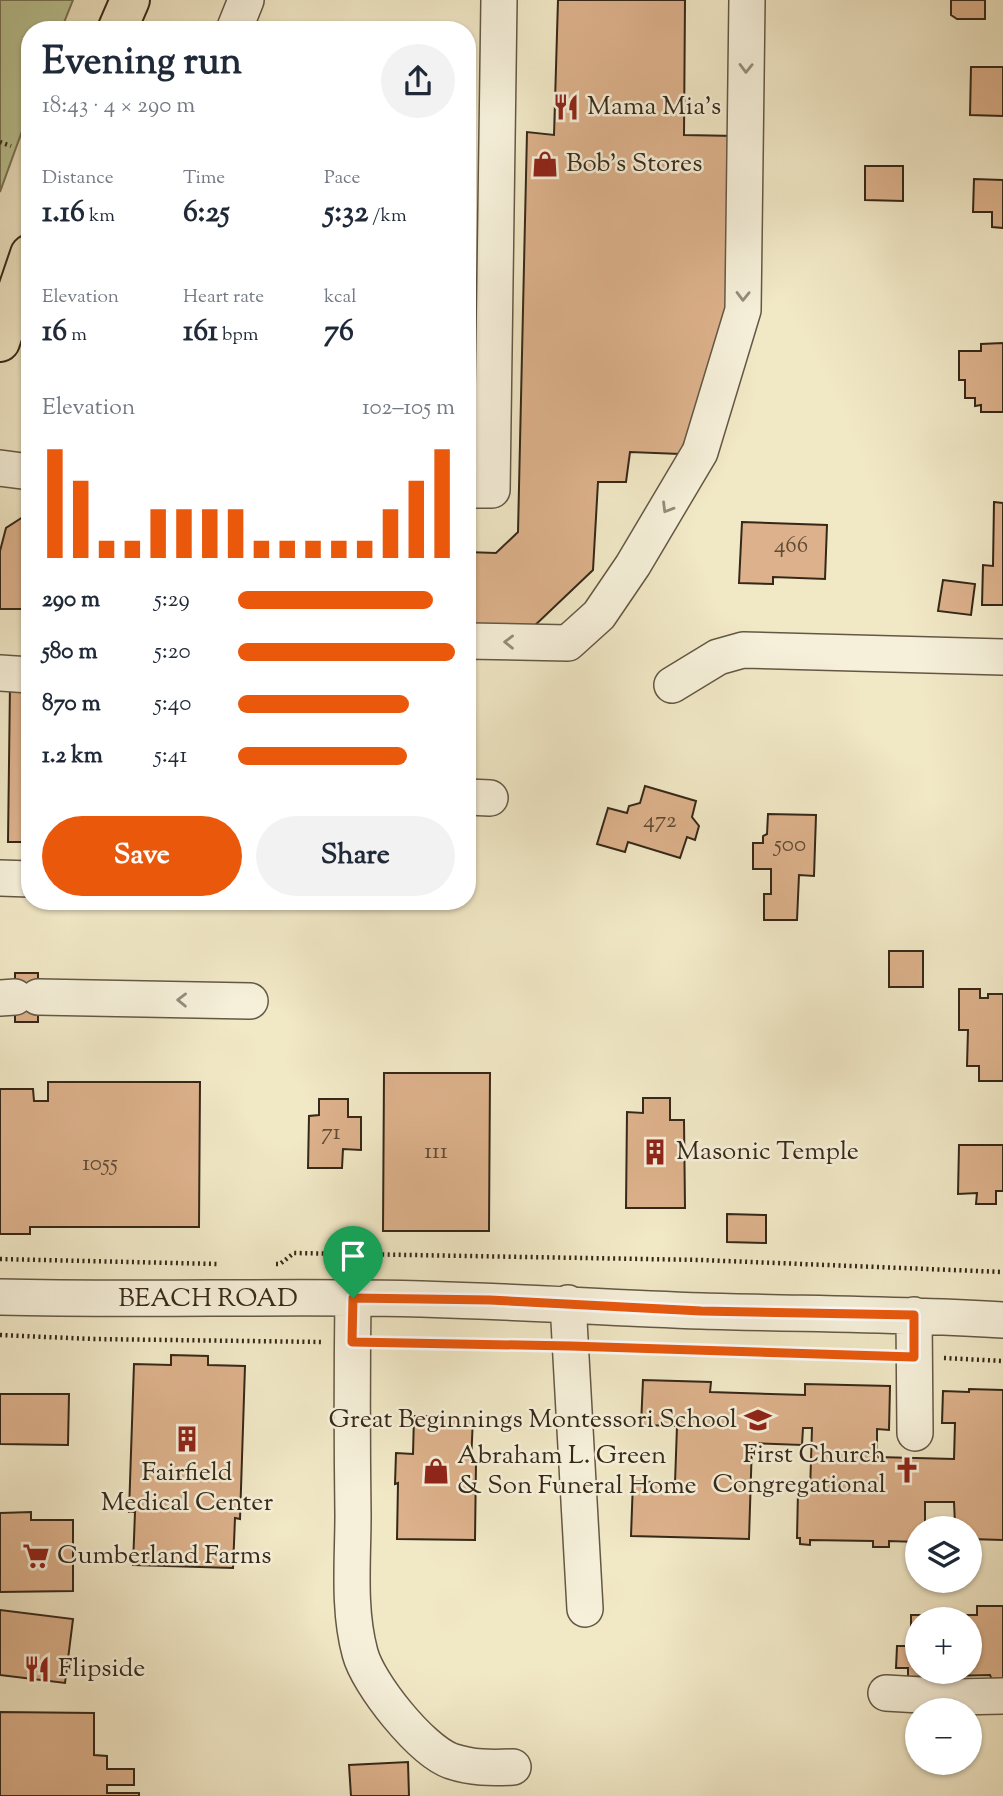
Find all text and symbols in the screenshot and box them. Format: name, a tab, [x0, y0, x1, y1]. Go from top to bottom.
text: Evening run	[42, 37, 242, 91]
button: share	[381, 44, 455, 118]
one-way arrow	[738, 63, 754, 74]
place label: Mama Mia's	[587, 89, 721, 126]
text: 18:43 · 4 × 290 m	[42, 90, 195, 123]
restaurant icon: Mama Mia's	[551, 92, 581, 122]
place label: Bob's Stores	[566, 146, 702, 183]
shop icon: Bob's Stores	[530, 149, 560, 179]
text: Distance	[42, 165, 114, 192]
text: Time	[183, 165, 225, 192]
text: Pace	[324, 165, 360, 192]
text: 1.16	[42, 192, 85, 235]
text: 6:25	[183, 192, 230, 235]
text: 5:32	[324, 192, 368, 235]
text: km	[85, 203, 115, 230]
text: /km	[368, 203, 407, 230]
text: Elevation	[42, 284, 119, 311]
text: Heart rate	[183, 284, 264, 311]
text: kcal	[324, 284, 357, 311]
one-way arrow	[735, 291, 751, 301]
text: 16	[42, 311, 67, 354]
text: 161	[183, 311, 218, 354]
text: 76	[324, 311, 354, 354]
text: m	[67, 322, 87, 349]
text: bpm	[218, 322, 259, 349]
text: Elevation	[42, 392, 135, 425]
text: 102–105 m	[362, 392, 455, 425]
one-way arrow	[662, 500, 675, 513]
house number: 466	[774, 530, 808, 563]
text: 290 m	[42, 584, 100, 617]
text: 5:29	[154, 584, 190, 617]
one-way arrow	[503, 634, 514, 650]
text: 580 m	[42, 636, 97, 669]
text: 5:20	[154, 636, 191, 669]
text: 870 m	[42, 688, 101, 721]
text: 5:40	[154, 688, 191, 721]
text: 1.2 km	[42, 740, 103, 773]
text: 5:41	[154, 740, 187, 773]
house number: 472	[643, 805, 677, 838]
button: Save	[42, 816, 242, 896]
button: Share	[256, 816, 455, 896]
house number: 500	[772, 829, 806, 862]
one-way arrow	[176, 992, 187, 1007]
house number: 71	[321, 1117, 341, 1150]
place label: Masonic Temple	[676, 1134, 859, 1171]
house number: 111	[424, 1136, 448, 1169]
building icon: Masonic Temple	[640, 1137, 670, 1167]
house number: 1055	[82, 1148, 118, 1181]
pin	[323, 1226, 383, 1298]
icon: arrive	[334, 1237, 372, 1275]
street label: BEACH ROAD	[118, 1281, 298, 1318]
place label: Great Beginnings Montessori School	[329, 1402, 737, 1439]
school or university icon: Great Beginnings Montessori School	[743, 1405, 773, 1435]
building icon: Fairfield Medical Center	[172, 1424, 202, 1454]
place label: First Church Congregational	[713, 1437, 886, 1504]
place label: Abraham L. Green & Son Funeral Home	[457, 1438, 697, 1505]
place label: Fairfield Medical Center	[101, 1455, 273, 1522]
church icon: First Church Congregational	[892, 1455, 922, 1485]
shop icon: Abraham L. Green & Son Funeral Home	[421, 1456, 451, 1486]
map controls	[905, 1516, 982, 1775]
button: layers	[905, 1516, 982, 1593]
place label: Cumberland Farms	[57, 1538, 271, 1575]
supermarket icon: Cumberland Farms	[21, 1541, 51, 1571]
button: +	[905, 1607, 982, 1684]
place label: Flipside	[58, 1651, 145, 1688]
restaurant icon: Flipside	[22, 1654, 52, 1684]
button: −	[905, 1698, 982, 1775]

